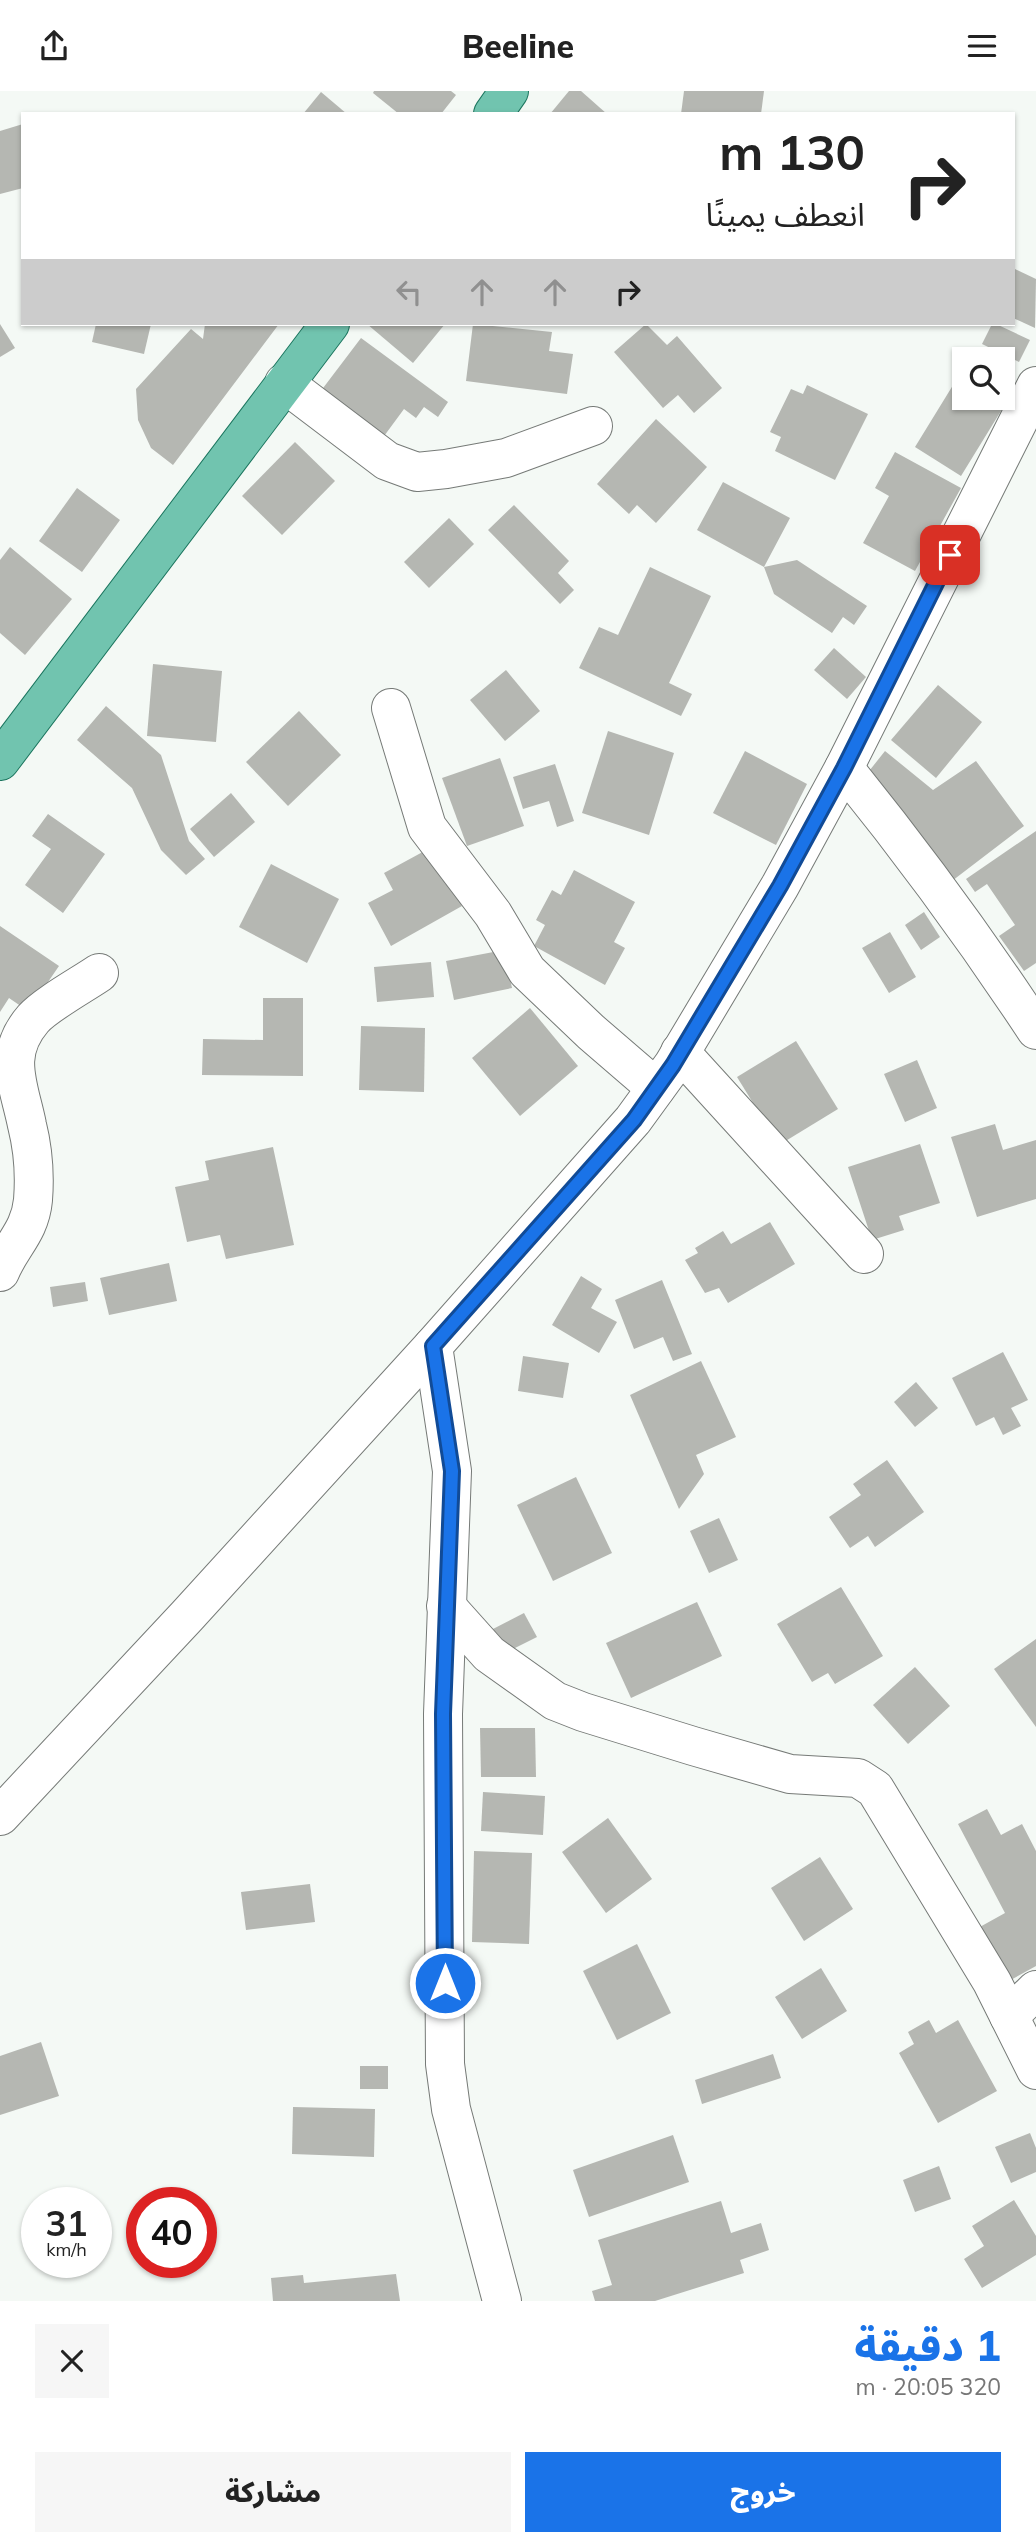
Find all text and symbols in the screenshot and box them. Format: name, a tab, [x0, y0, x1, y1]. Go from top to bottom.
text: Beeline	[462, 26, 574, 66]
icon: share	[35, 27, 73, 65]
icon: menu	[963, 27, 1001, 65]
text: 130 m	[719, 121, 865, 182]
icon: right	[889, 140, 980, 231]
text: انعطف يمينًا	[706, 194, 865, 234]
icon: left	[390, 273, 428, 311]
icon: ahead	[463, 273, 501, 311]
icon: ahead	[536, 273, 574, 311]
icon: right	[609, 273, 647, 311]
map controls	[952, 347, 1015, 410]
button: search	[952, 347, 1015, 410]
pin	[920, 525, 980, 585]
icon: arrive	[931, 536, 969, 574]
position arrow	[408, 1946, 482, 2020]
speed limit sign: 40	[126, 2187, 217, 2278]
text: 31	[45, 2201, 88, 2245]
text: km/h	[46, 2238, 87, 2261]
text: 1 دقيقة	[854, 2319, 1001, 2372]
button: close	[35, 2324, 109, 2398]
text: 320 m · 20:05	[856, 2372, 1001, 2401]
button: مشاركة	[35, 2452, 511, 2532]
button: خروج	[525, 2452, 1001, 2532]

